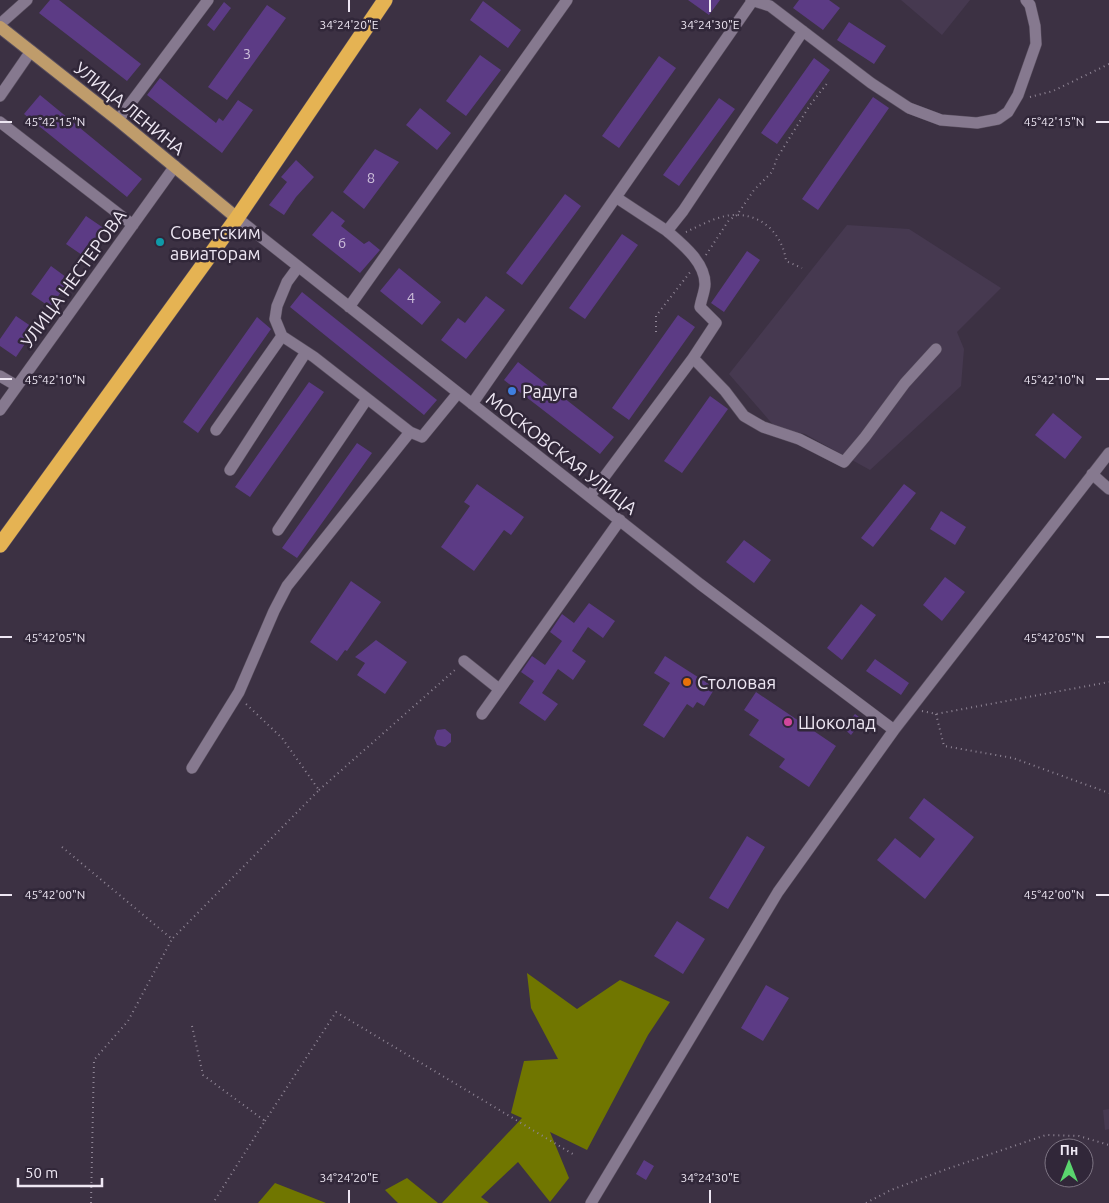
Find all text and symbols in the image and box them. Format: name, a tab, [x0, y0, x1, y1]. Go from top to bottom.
text: 34°24'20"E	[320, 18, 379, 31]
text: 34°24'30"E	[681, 18, 740, 31]
house number: 3	[243, 45, 251, 62]
street label: УЛИЦА ЛЕНИНА	[71, 58, 189, 159]
text: 45°42'15"N	[25, 115, 85, 128]
text: 45°42'15"N	[1024, 115, 1084, 128]
house number: 8	[367, 169, 375, 186]
street label: УЛИЦА НЕСТЕРОВА	[16, 205, 130, 351]
place label: Советским авиаторам	[170, 222, 261, 263]
house number: 6	[338, 234, 346, 251]
marker: Советским авиаторам	[154, 236, 166, 248]
house number: 4	[407, 289, 415, 306]
text: 45°42'10"N	[25, 373, 85, 386]
text: 45°42'10"N	[1024, 373, 1084, 386]
place label: Радуга	[522, 381, 578, 401]
marker: Радуга	[506, 385, 518, 397]
street label: МОСКОВСКАЯ УЛИЦА	[483, 388, 642, 518]
text: 45°42'05"N	[25, 631, 85, 644]
text: 45°42'05"N	[1024, 631, 1084, 644]
place label: Столовая	[697, 672, 776, 692]
marker: Столовая	[681, 676, 693, 688]
place label: Шоколад	[798, 712, 876, 732]
marker: Шоколад	[782, 716, 794, 728]
text: 45°42'00"N	[25, 888, 85, 901]
text: 45°42'00"N	[1024, 888, 1084, 901]
north arrow	[1044, 1138, 1094, 1188]
text: Пн	[1060, 1142, 1078, 1158]
scale bar	[18, 1156, 101, 1188]
text: 50 m	[25, 1164, 58, 1181]
text: 34°24'20"E	[320, 1171, 379, 1184]
text: 34°24'30"E	[681, 1171, 740, 1184]

